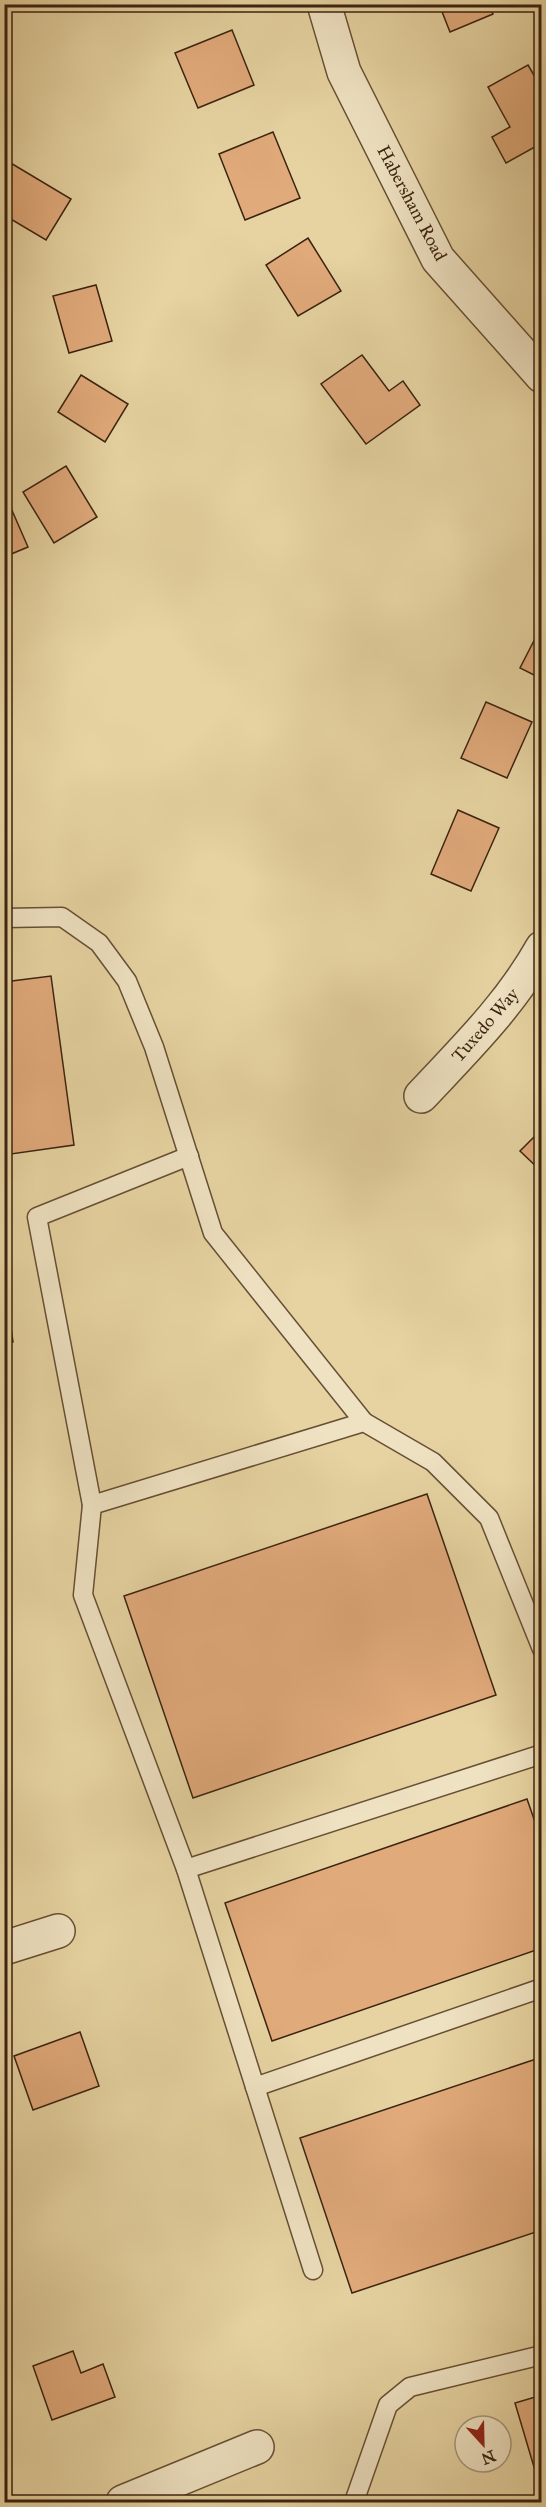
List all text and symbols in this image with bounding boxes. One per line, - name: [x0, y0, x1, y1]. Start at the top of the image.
- street label: Habersham Road: [372, 141, 452, 265]
- street label: Tuxedo Way: [447, 983, 524, 1067]
- north arrow: [453, 2414, 513, 2474]
- text: N: [478, 2446, 498, 2469]

